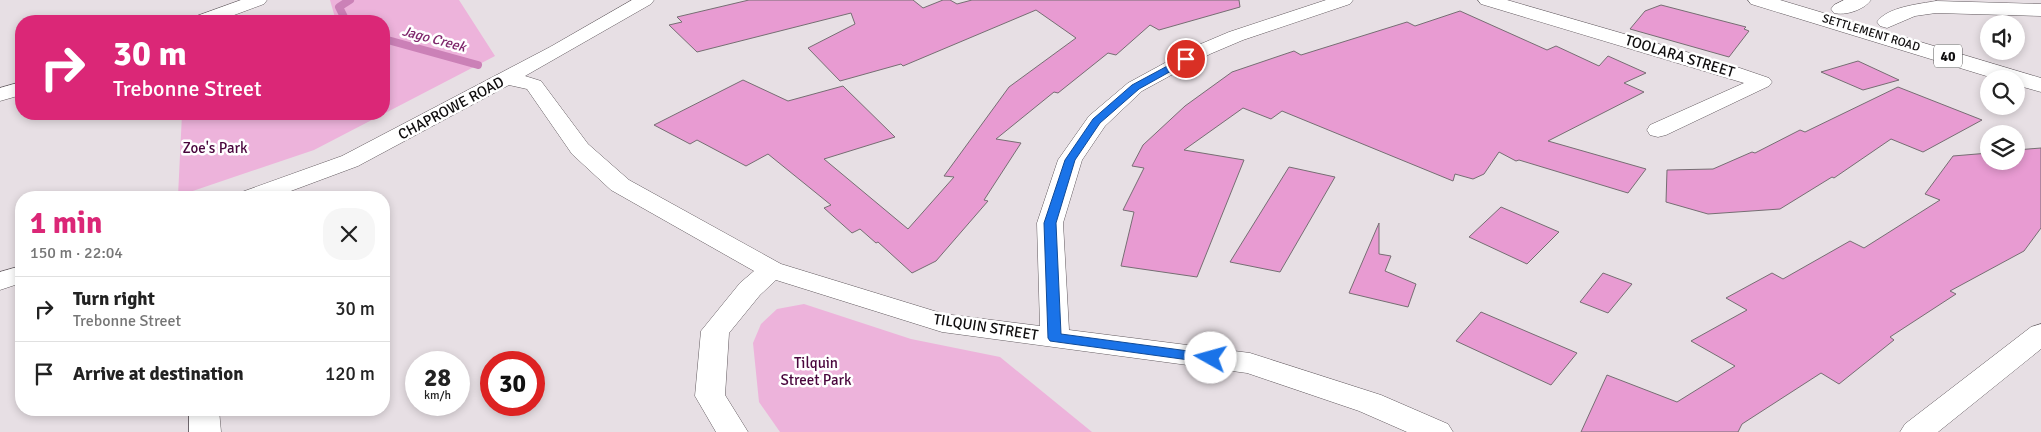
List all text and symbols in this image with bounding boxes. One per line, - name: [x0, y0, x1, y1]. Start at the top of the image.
- street label: SETTLEMENT ROAD: [1820, 11, 1922, 55]
- map controls: [1980, 15, 2025, 170]
- button: sound: [1980, 15, 2025, 60]
- water label: Jago Creek: [400, 22, 470, 56]
- street label: TOOLARA STREET: [1623, 31, 1738, 81]
- text: 30 m: [113, 32, 187, 75]
- icon: right: [30, 35, 95, 100]
- pin: [1165, 38, 1207, 80]
- road number: 40: [1934, 44, 1962, 68]
- icon: arrive: [1172, 45, 1200, 73]
- button: search: [1980, 70, 2025, 115]
- street label: CHAPROWE ROAD: [395, 73, 507, 143]
- text: Trebonne Street: [113, 75, 262, 102]
- button: layers: [1980, 125, 2025, 170]
- park label: Zoe's Park: [182, 139, 248, 157]
- text: 1 min: [30, 205, 102, 242]
- button: close: [323, 208, 375, 260]
- text: 150 m · 22:04: [30, 243, 123, 263]
- text: Turn right: [73, 287, 155, 311]
- icon: right: [30, 295, 58, 323]
- text: 30 m: [335, 297, 375, 321]
- street label: TILQUIN STREET: [932, 310, 1040, 344]
- text: Trebonne Street: [73, 311, 181, 331]
- position arrow: [1184, 331, 1236, 383]
- speed limit sign: 30: [480, 351, 545, 416]
- park label: Tilquin Street Park: [780, 354, 852, 389]
- icon: arrive: [30, 360, 58, 388]
- text: Arrive at destination: [73, 362, 244, 386]
- text: 120 m: [325, 362, 375, 386]
- text: 28: [424, 362, 451, 393]
- text: km/h: [424, 388, 451, 403]

